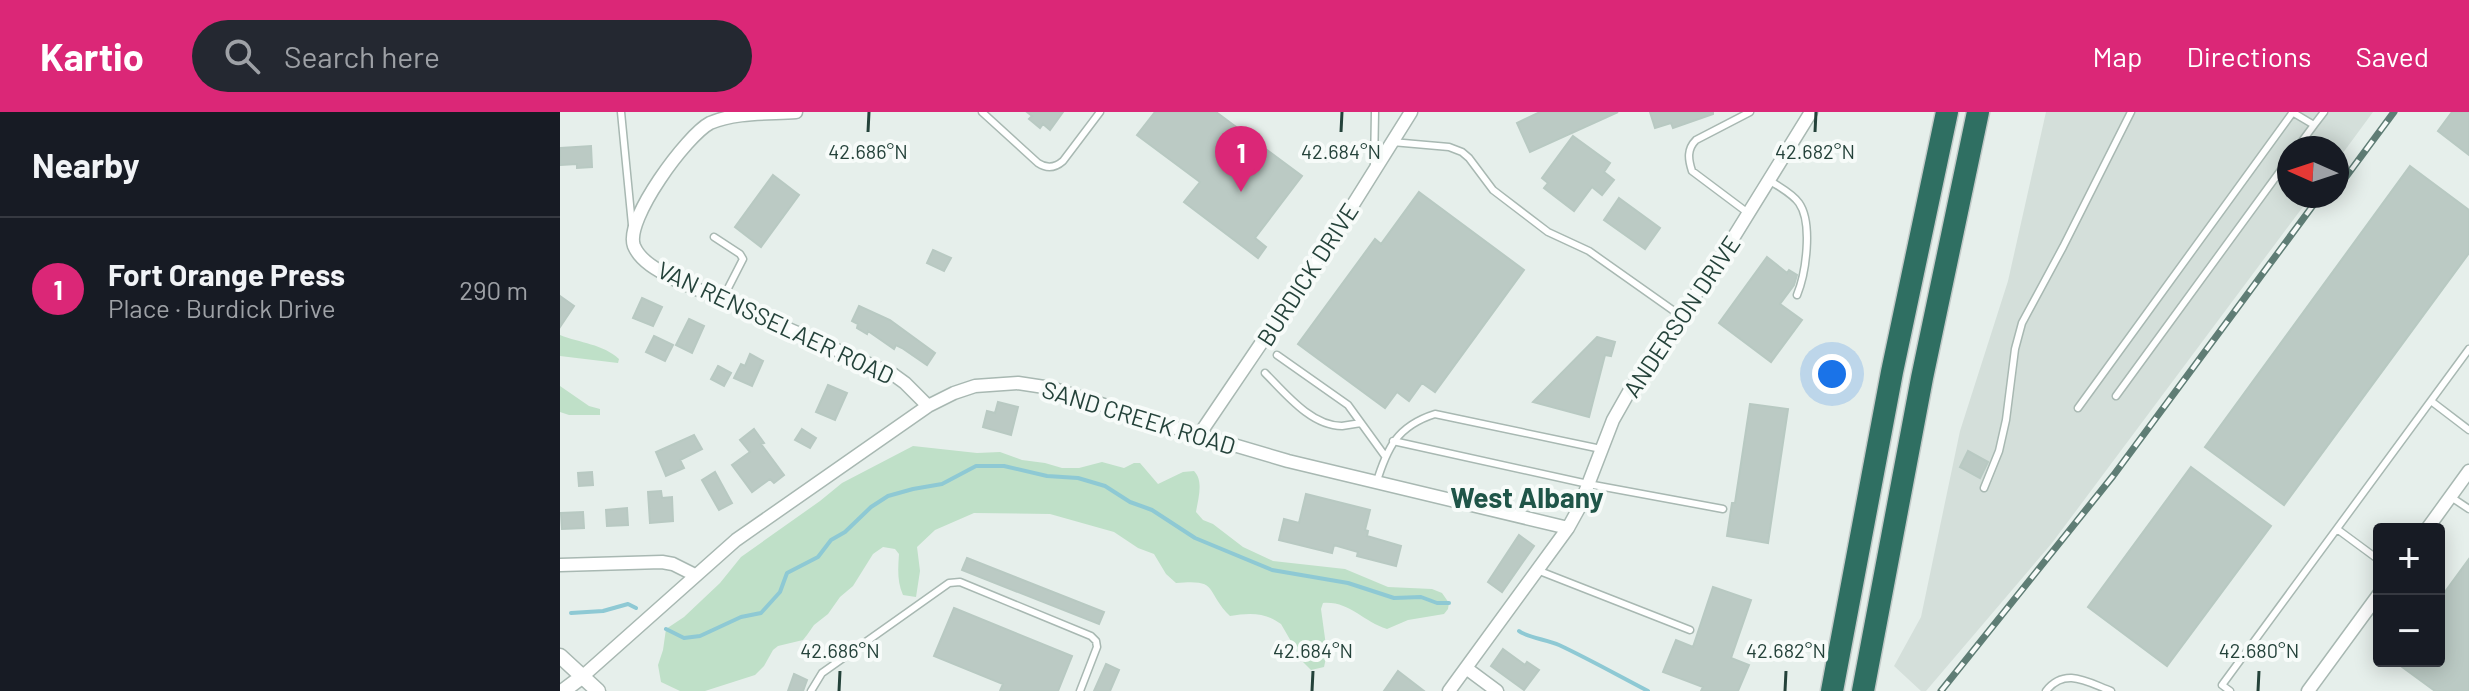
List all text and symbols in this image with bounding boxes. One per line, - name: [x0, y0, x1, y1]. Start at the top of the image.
- search box: [192, 20, 752, 92]
- text: Kartio: [40, 33, 144, 79]
- icon: search: [220, 34, 264, 78]
- text: Search here: [284, 38, 440, 74]
- text: Map: [2093, 39, 2142, 73]
- text: Directions: [2186, 39, 2312, 73]
- text: Saved: [2356, 39, 2429, 73]
- pin: 1: [1215, 126, 1267, 192]
- north arrow: [2277, 136, 2349, 208]
- text: 42.686°N: [828, 139, 908, 163]
- text: 42.684°N: [1301, 139, 1381, 163]
- text: 42.682°N: [1775, 139, 1855, 163]
- text: Nearby: [32, 144, 140, 185]
- street label: BURDICK DRIVE: [1250, 197, 1364, 351]
- street label: ANDERSON DRIVE: [1616, 230, 1746, 402]
- street label: VAN RENSSELAER ROAD: [653, 254, 899, 390]
- text: Fort Orange Press: [108, 256, 345, 292]
- text: 1: [53, 274, 63, 305]
- text: 290 m: [459, 274, 528, 305]
- text: Place · Burdick Drive: [108, 292, 336, 323]
- your location: [1812, 354, 1852, 394]
- street label: SAND CREEK ROAD: [1039, 374, 1239, 460]
- district label: West Albany: [1450, 480, 1604, 514]
- map controls: [2373, 523, 2445, 667]
- button: +: [2373, 523, 2445, 595]
- button: −: [2373, 595, 2445, 667]
- text: 42.686°N: [800, 638, 880, 662]
- text: 42.684°N: [1273, 638, 1353, 662]
- text: 42.682°N: [1746, 638, 1826, 662]
- text: 42.680°N: [2219, 638, 2299, 662]

